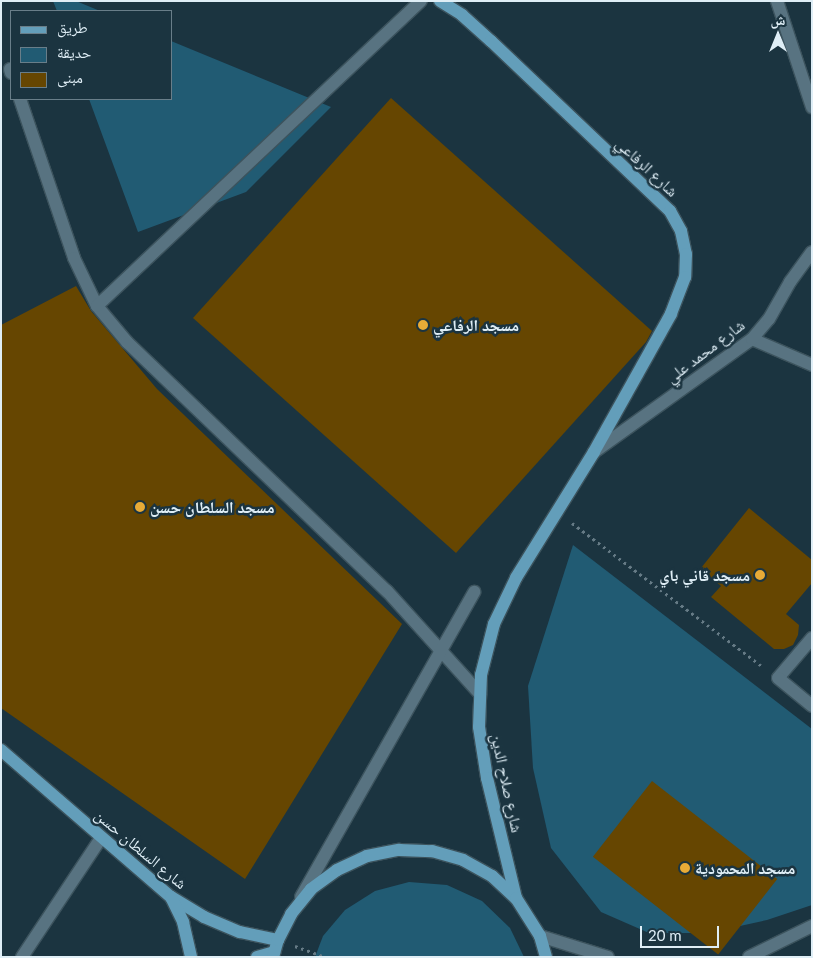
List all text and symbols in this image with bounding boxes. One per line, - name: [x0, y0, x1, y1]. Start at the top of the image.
- legend: [10, 10, 172, 100]
- north arrow: [753, 10, 803, 60]
- text: ش: [771, 11, 785, 28]
- text: طريق: [57, 18, 88, 36]
- text: حديقة: [57, 43, 91, 61]
- text: مبنى: [57, 68, 83, 86]
- street label: شارع الرفاعي: [612, 133, 682, 201]
- place label: مسجد الرفاعي: [433, 315, 519, 335]
- street label: شارع محمد علي: [662, 315, 748, 387]
- marker: مسجد الرفاعي: [417, 319, 429, 331]
- place label: مسجد السلطان حسن: [150, 497, 275, 517]
- marker: مسجد السلطان حسن: [134, 501, 146, 513]
- place label: مسجد قاني باي: [659, 565, 750, 585]
- marker: مسجد قاني باي: [754, 569, 766, 581]
- street label: شارع صلاح الدين: [487, 732, 527, 834]
- street label: شارع السلطان حسن: [91, 805, 191, 893]
- place label: مسجد المحمودية: [695, 858, 795, 878]
- marker: مسجد المحمودية: [679, 862, 691, 874]
- scale bar: [643, 916, 722, 948]
- text: 20 m: [648, 926, 682, 944]

